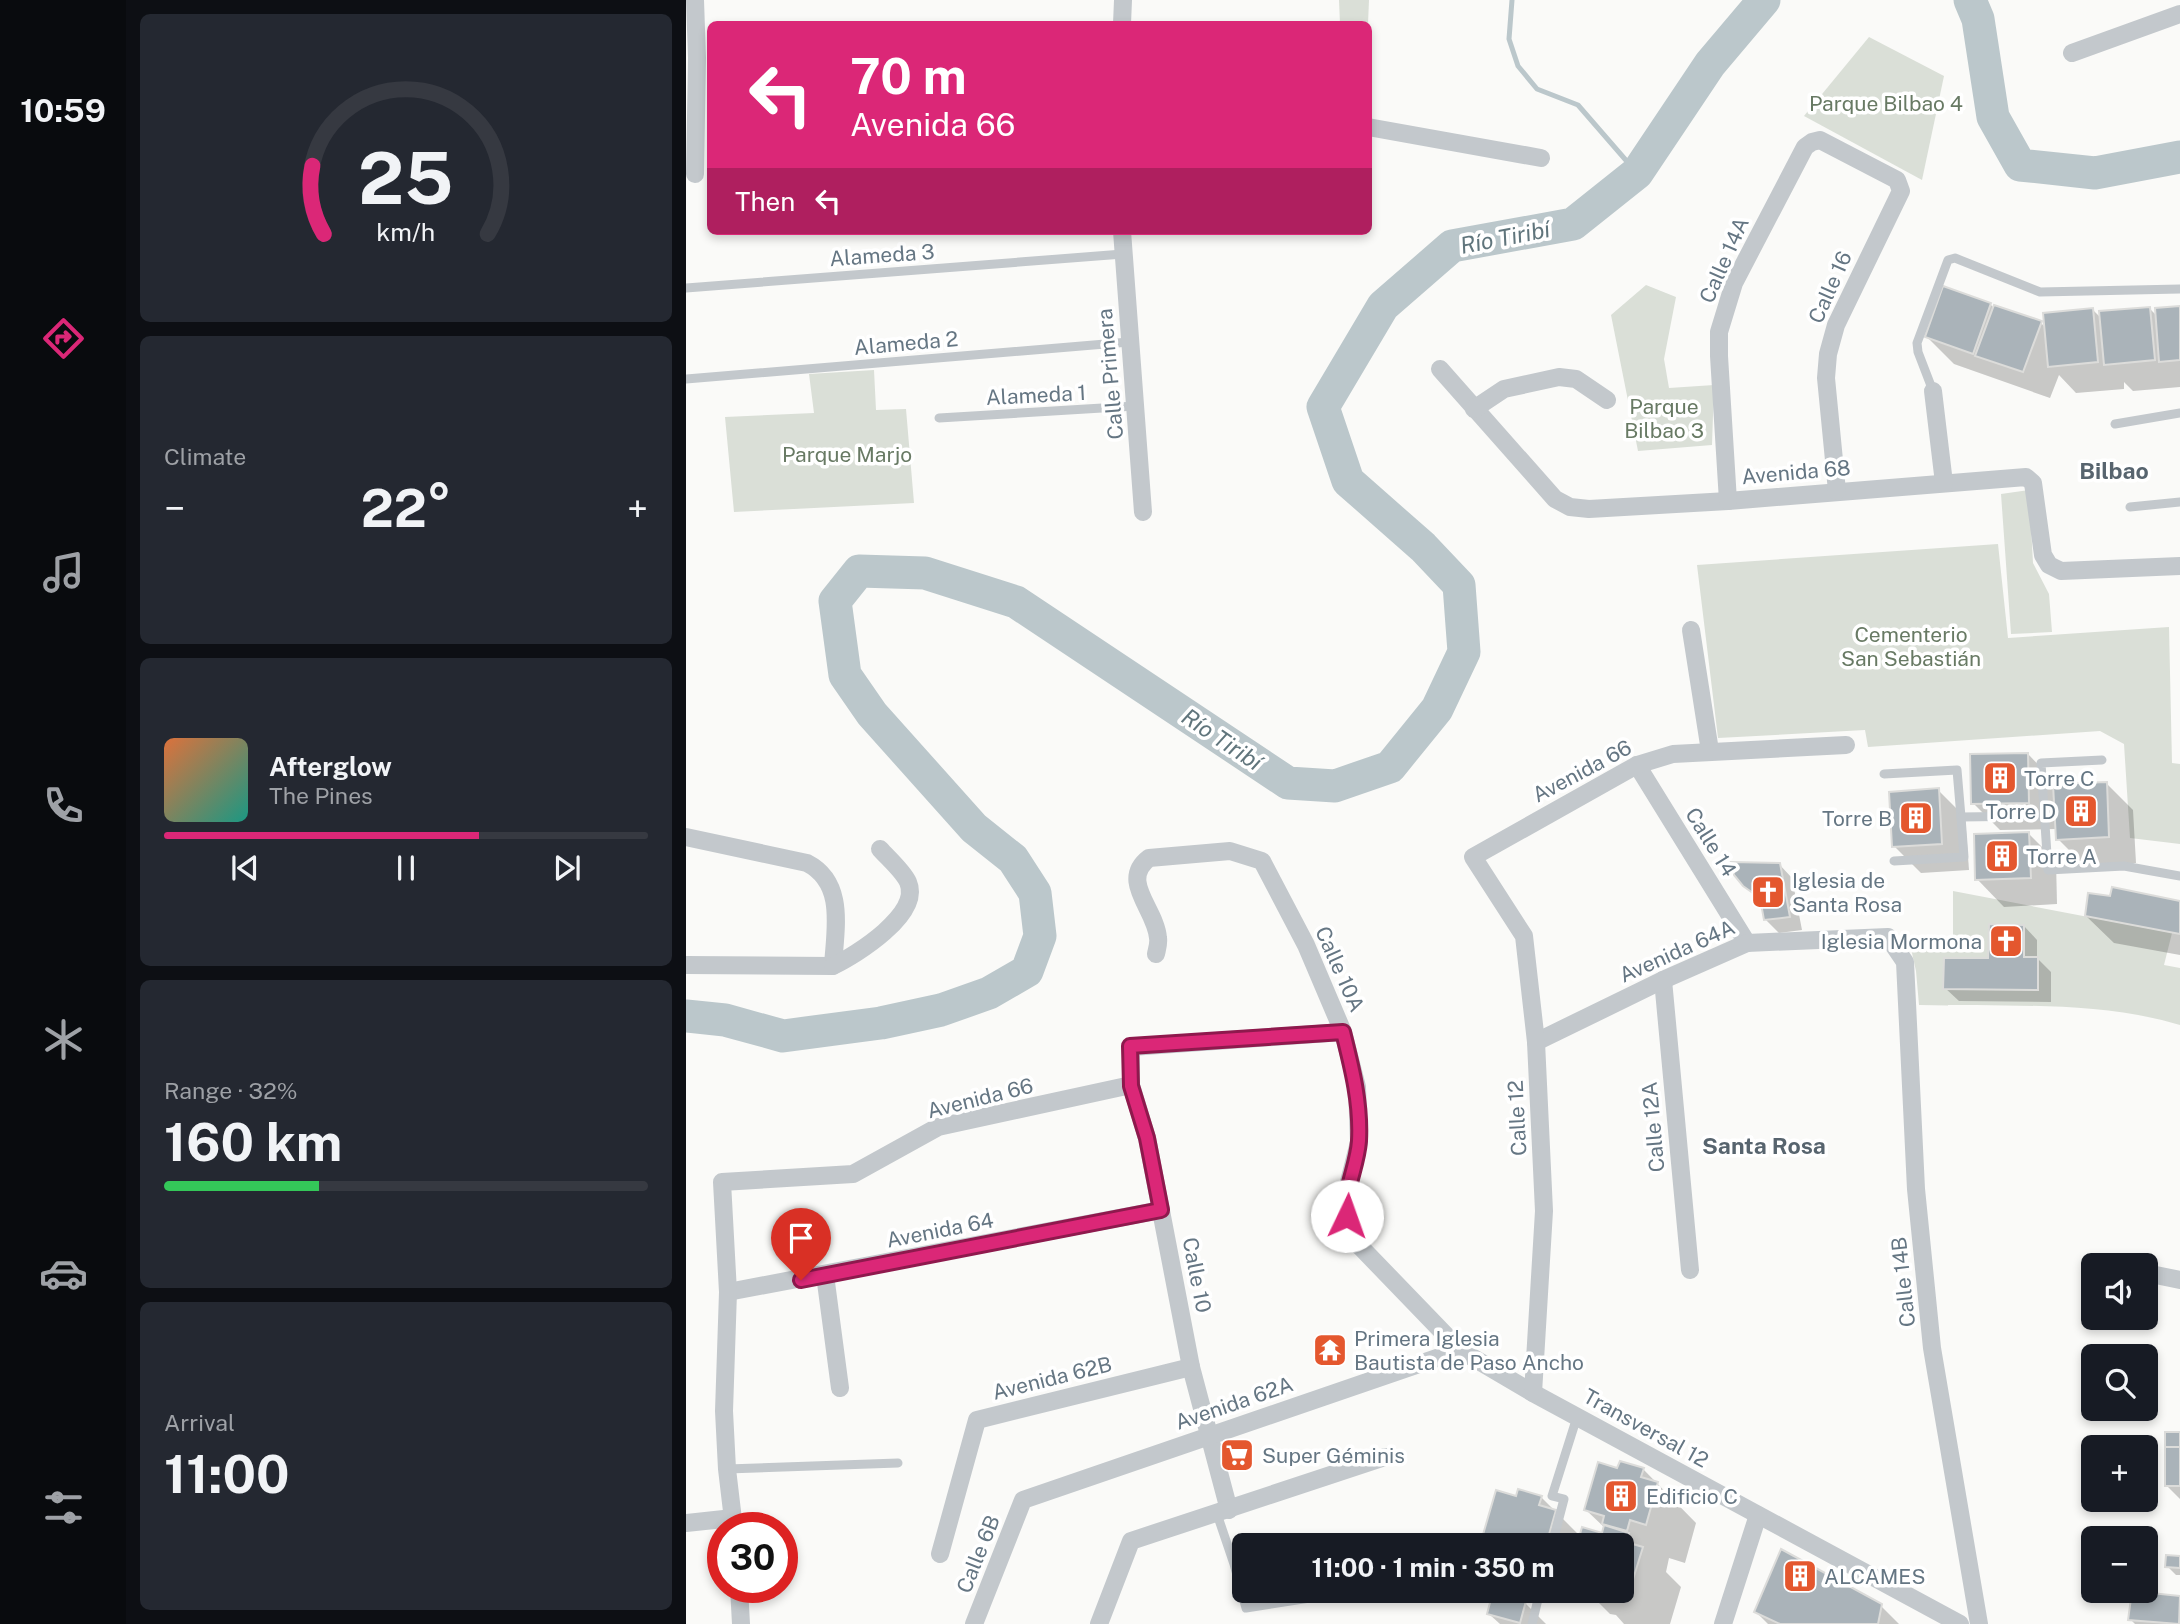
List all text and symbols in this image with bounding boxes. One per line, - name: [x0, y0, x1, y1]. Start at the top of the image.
- text: 70 m: [850, 47, 967, 105]
- icon: left: [735, 49, 826, 140]
- park label: Parque Bilbao 4: [1809, 91, 1963, 116]
- text: 10:59: [20, 92, 106, 129]
- text: Avenida 66: [850, 106, 1015, 143]
- text: 25: [358, 135, 454, 220]
- icon: left: [809, 182, 847, 220]
- text: Then: [735, 186, 795, 217]
- street label: Calle 14A: [1694, 213, 1754, 307]
- water label: Río Tiribí: [1458, 215, 1554, 259]
- text: km/h: [377, 217, 435, 247]
- street label: Alameda 3: [829, 239, 935, 271]
- street label: Calle 16: [1803, 247, 1857, 327]
- street label: Calle Primera: [1092, 308, 1128, 440]
- icon: directions: [39, 314, 88, 363]
- street label: Alameda 2: [853, 326, 959, 360]
- street label: Alameda 1: [985, 380, 1087, 410]
- park label: Parque Bilbao 3: [1624, 394, 1704, 443]
- park label: Parque Marjo: [782, 442, 912, 467]
- text: Climate: [164, 443, 246, 470]
- street label: Avenida 68: [1741, 455, 1851, 489]
- district label: Bilbao: [2079, 457, 2149, 484]
- text: 22°: [361, 478, 451, 539]
- text: −: [164, 486, 185, 531]
- text: +: [627, 486, 648, 531]
- icon: music: [39, 548, 88, 597]
- park label: Cementerio San Sebastián: [1841, 622, 1981, 671]
- water label: Río Tiribí: [1177, 702, 1269, 777]
- street label: Avenida 66: [1528, 734, 1636, 808]
- text: Afterglow: [269, 751, 392, 782]
- building icon: Torre C: [1981, 759, 2019, 797]
- place label: Torre C: [2024, 766, 2094, 791]
- icon: phone: [39, 781, 88, 830]
- text: The Pines: [269, 782, 373, 809]
- building icon: Torre D: [2062, 792, 2100, 830]
- building icon: Torre B: [1897, 799, 1935, 837]
- place label: Torre D: [1985, 799, 2056, 824]
- street label: Calle 14: [1680, 803, 1742, 881]
- place label: Torre B: [1822, 806, 1892, 831]
- building icon: Torre A: [1983, 837, 2021, 875]
- place label: Torre A: [2026, 844, 2097, 869]
- icon: previous: [226, 849, 264, 887]
- icon: pause: [387, 849, 425, 887]
- icon: next: [548, 849, 586, 887]
- place label: Iglesia de Santa Rosa: [1792, 868, 1902, 917]
- church icon: Iglesia de Santa Rosa: [1749, 873, 1787, 911]
- street label: Avenida 64A: [1615, 914, 1739, 988]
- street label: Calle 10A: [1310, 922, 1370, 1016]
- church icon: Iglesia Mormona: [1987, 922, 2025, 960]
- place label: Iglesia Mormona: [1821, 929, 1982, 954]
- icon: climate: [39, 1015, 88, 1064]
- street label: Avenida 66: [924, 1073, 1036, 1123]
- text: Range · 32%: [164, 1077, 297, 1104]
- street label: Calle 12: [1503, 1080, 1531, 1156]
- street label: Calle 12A: [1637, 1081, 1669, 1173]
- text: 160 km: [164, 1112, 342, 1173]
- district label: Santa Rosa: [1702, 1132, 1826, 1159]
- position arrow: [1310, 1179, 1384, 1253]
- street label: Avenida 64: [884, 1207, 996, 1253]
- pin: [771, 1208, 831, 1280]
- icon: arrive: [782, 1219, 820, 1257]
- street label: Calle 10: [1177, 1235, 1217, 1315]
- street label: Calle 14B: [1886, 1236, 1920, 1328]
- icon: car: [39, 1249, 88, 1298]
- map controls: [2081, 1253, 2158, 1603]
- button: sound: [2081, 1253, 2158, 1330]
- place label: Primera Iglesia Bautista de Paso Ancho: [1354, 1326, 1584, 1375]
- temple icon: Primera Iglesia Bautista de Paso Ancho: [1311, 1331, 1349, 1369]
- button: search: [2081, 1344, 2158, 1421]
- street label: Avenida 62B: [990, 1351, 1114, 1405]
- street label: Avenida 62A: [1172, 1371, 1296, 1435]
- street label: Transversal 12: [1579, 1383, 1713, 1473]
- text: Arrival: [164, 1409, 235, 1436]
- button: +: [2081, 1435, 2158, 1512]
- supermarket icon: Super Géminis: [1218, 1436, 1256, 1474]
- place label: Super Géminis: [1262, 1443, 1405, 1468]
- text: 11:00: [164, 1444, 289, 1505]
- building icon: Edificio C: [1602, 1477, 1640, 1515]
- icon: filters: [39, 1483, 88, 1532]
- place label: Edificio C: [1646, 1484, 1738, 1509]
- street label: Calle 6B: [951, 1511, 1005, 1597]
- speed limit sign: 30: [707, 1512, 798, 1603]
- button: −: [2081, 1526, 2158, 1603]
- text: 11:00 · 1 min · 350 m: [1312, 1552, 1554, 1583]
- building icon: ALCAMES: [1781, 1557, 1819, 1595]
- place label: ALCAMES: [1824, 1564, 1925, 1589]

